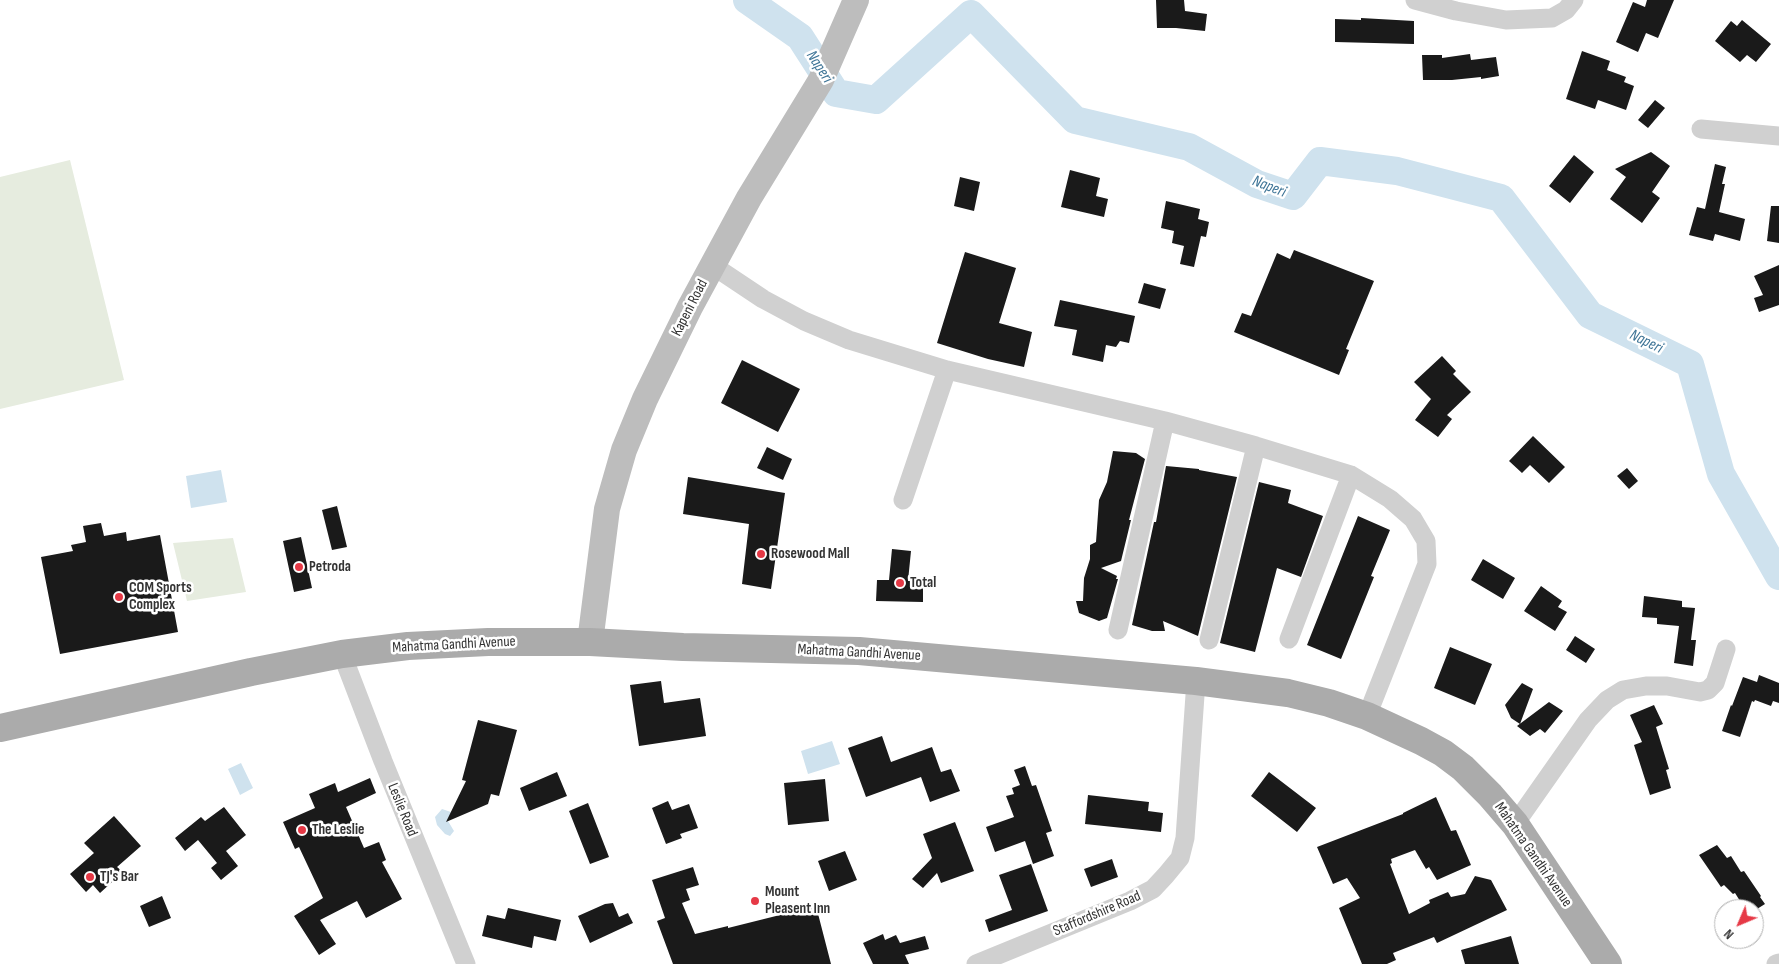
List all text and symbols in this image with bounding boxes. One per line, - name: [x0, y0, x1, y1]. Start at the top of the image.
- water label: Naperi: [802, 47, 836, 87]
- water label: Naperi: [1249, 172, 1289, 202]
- street label: Kapeni Road: [668, 277, 712, 339]
- water label: Naperi: [1626, 326, 1666, 358]
- place label: Rosewood Mall: [771, 545, 849, 563]
- marker: Rosewood Mall: [755, 548, 767, 560]
- place label: Petroda: [309, 558, 351, 576]
- marker: Petroda: [293, 561, 305, 573]
- place label: Total: [910, 574, 936, 592]
- marker: Total: [894, 577, 906, 589]
- place label: COM Sports Complex: [129, 579, 192, 614]
- marker: COM Sports Complex: [113, 591, 125, 603]
- street label: Mahatma Gandhi Avenue: [392, 633, 516, 657]
- street label: Mahatma Gandhi Avenue: [797, 641, 921, 665]
- street label: Leslie Road: [383, 781, 421, 839]
- street label: Mahatma Gandhi Avenue: [1490, 799, 1576, 911]
- place label: The Leslie: [312, 821, 365, 839]
- marker: The Leslie: [296, 824, 308, 836]
- place label: TJ's Bar: [100, 868, 139, 886]
- marker: TJ's Bar: [84, 871, 96, 883]
- place label: Mount Pleasent Inn: [765, 883, 830, 918]
- street label: Staffordshire Road: [1050, 887, 1144, 941]
- marker: Mount Pleasent Inn: [749, 895, 761, 907]
- north arrow: [1714, 899, 1764, 949]
- text: N: [1720, 926, 1737, 943]

